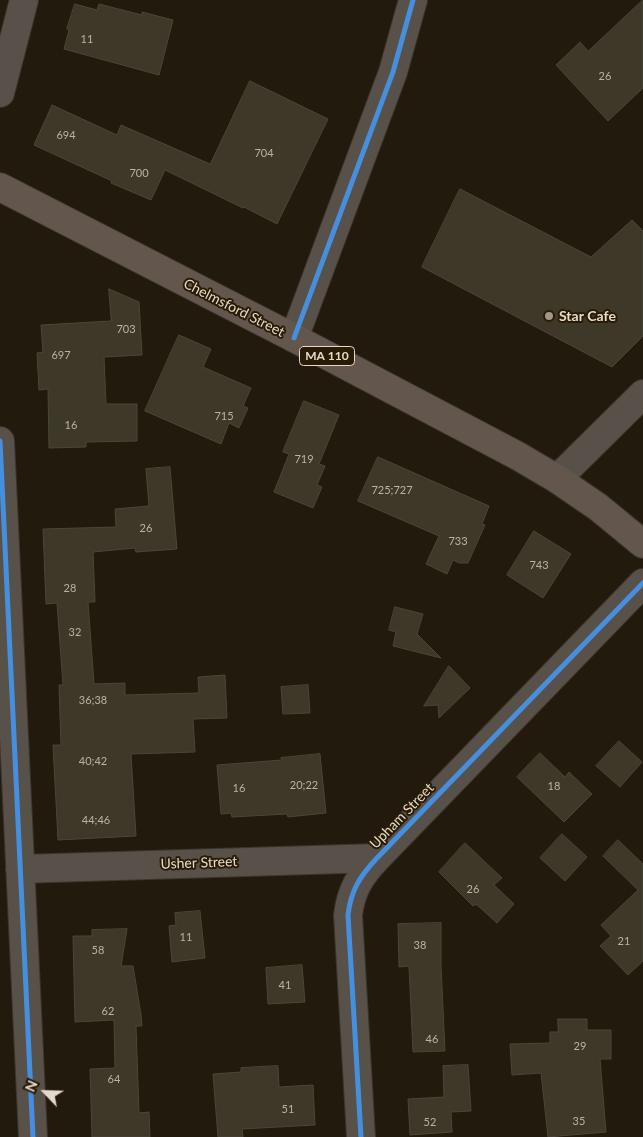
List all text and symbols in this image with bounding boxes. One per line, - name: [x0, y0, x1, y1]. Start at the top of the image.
- house number: 11: [81, 32, 93, 46]
- house number: 26: [599, 69, 611, 83]
- house number: 694: [56, 128, 76, 142]
- house number: 704: [254, 146, 274, 160]
- house number: 700: [129, 166, 149, 180]
- street label: Chelmsford Street: [181, 275, 287, 341]
- place label: Star Cafe: [559, 308, 616, 324]
- marker: Star Cafe: [543, 310, 555, 322]
- house number: 703: [116, 322, 136, 336]
- road number: MA 110: [300, 346, 354, 366]
- house number: 697: [51, 348, 71, 362]
- house number: 715: [214, 409, 234, 423]
- house number: 16: [65, 418, 77, 432]
- house number: 719: [294, 452, 314, 466]
- house number: 725;727: [371, 483, 413, 497]
- house number: 26: [140, 521, 152, 535]
- house number: 733: [448, 534, 468, 548]
- house number: 743: [529, 558, 549, 572]
- house number: 28: [64, 581, 76, 595]
- house number: 32: [69, 625, 81, 639]
- house number: 36;38: [79, 693, 107, 707]
- house number: 40;42: [79, 754, 107, 768]
- house number: 20;22: [290, 778, 318, 792]
- house number: 18: [548, 779, 560, 793]
- street label: Upham Street: [367, 780, 437, 852]
- house number: 16: [233, 781, 245, 795]
- house number: 44;46: [82, 813, 110, 827]
- street label: Usher Street: [160, 853, 238, 873]
- house number: 26: [467, 882, 479, 896]
- house number: 11: [180, 930, 192, 944]
- house number: 21: [618, 934, 630, 948]
- house number: 38: [414, 938, 426, 952]
- house number: 58: [92, 943, 104, 957]
- house number: 41: [279, 978, 291, 992]
- house number: 62: [102, 1004, 114, 1018]
- house number: 46: [426, 1032, 438, 1046]
- house number: 29: [574, 1039, 586, 1053]
- north arrow: [20, 1067, 70, 1117]
- house number: 64: [108, 1072, 120, 1086]
- text: N: [21, 1077, 41, 1094]
- house number: 51: [282, 1102, 294, 1116]
- house number: 35: [573, 1114, 585, 1128]
- house number: 52: [424, 1115, 436, 1129]

